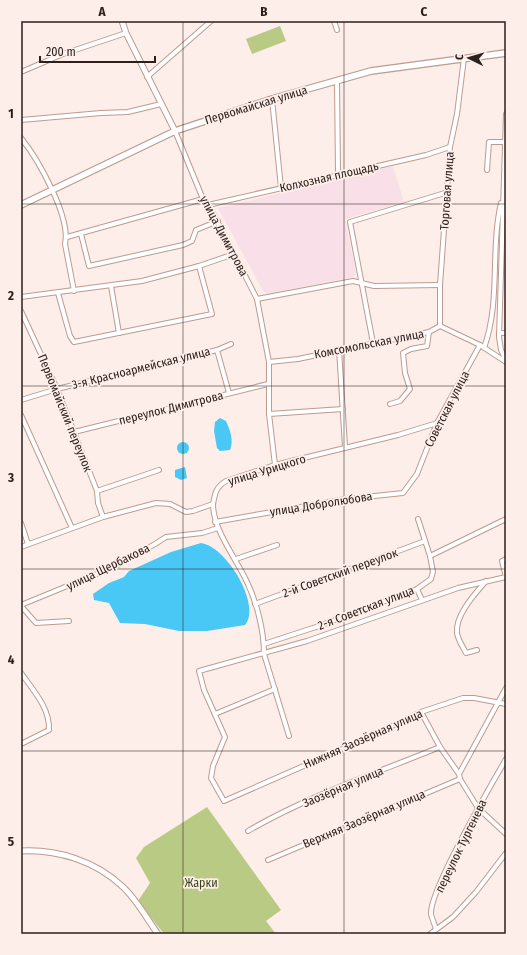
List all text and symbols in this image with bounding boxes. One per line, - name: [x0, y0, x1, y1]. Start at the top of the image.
- text: A: [97, 4, 106, 19]
- text: B: [260, 4, 268, 19]
- text: C: [421, 4, 428, 19]
- scale bar: [40, 38, 155, 64]
- north arrow: [449, 38, 489, 78]
- text: 200 m: [46, 45, 76, 59]
- text: С: [453, 54, 466, 61]
- street label: Первомайская улица: [203, 83, 309, 127]
- text: 1: [8, 106, 14, 121]
- street label: Торговая улица: [437, 151, 457, 231]
- street label: Колхозная площадь: [278, 159, 380, 195]
- street label: улица Димитрова: [197, 193, 251, 279]
- text: 2: [7, 288, 14, 303]
- street label: Комсомольская улица: [313, 326, 425, 362]
- street label: 3-я Красноармейская улица: [70, 344, 212, 392]
- street label: Первомайский переулок: [35, 352, 95, 474]
- street label: Советская улица: [422, 368, 472, 449]
- street label: переулок Димитрова: [117, 388, 225, 428]
- street label: улица Урицкого: [227, 452, 307, 488]
- text: 3: [7, 470, 14, 485]
- street label: улица Добролюбова: [269, 489, 373, 519]
- street label: улица Щербакова: [64, 541, 152, 593]
- street label: 2-й Советский переулок: [280, 545, 400, 600]
- street label: 2-я Советская улица: [316, 583, 416, 633]
- text: 4: [8, 652, 15, 667]
- street label: Нижняя Заозёрная улица: [301, 706, 425, 772]
- street label: Заозёрная улица: [301, 764, 386, 810]
- street label: Верхняя Заозёрная улица: [301, 787, 427, 851]
- street label: переулок Тургенева: [432, 797, 490, 895]
- text: 5: [8, 834, 14, 849]
- park label: Жарки: [184, 876, 218, 890]

